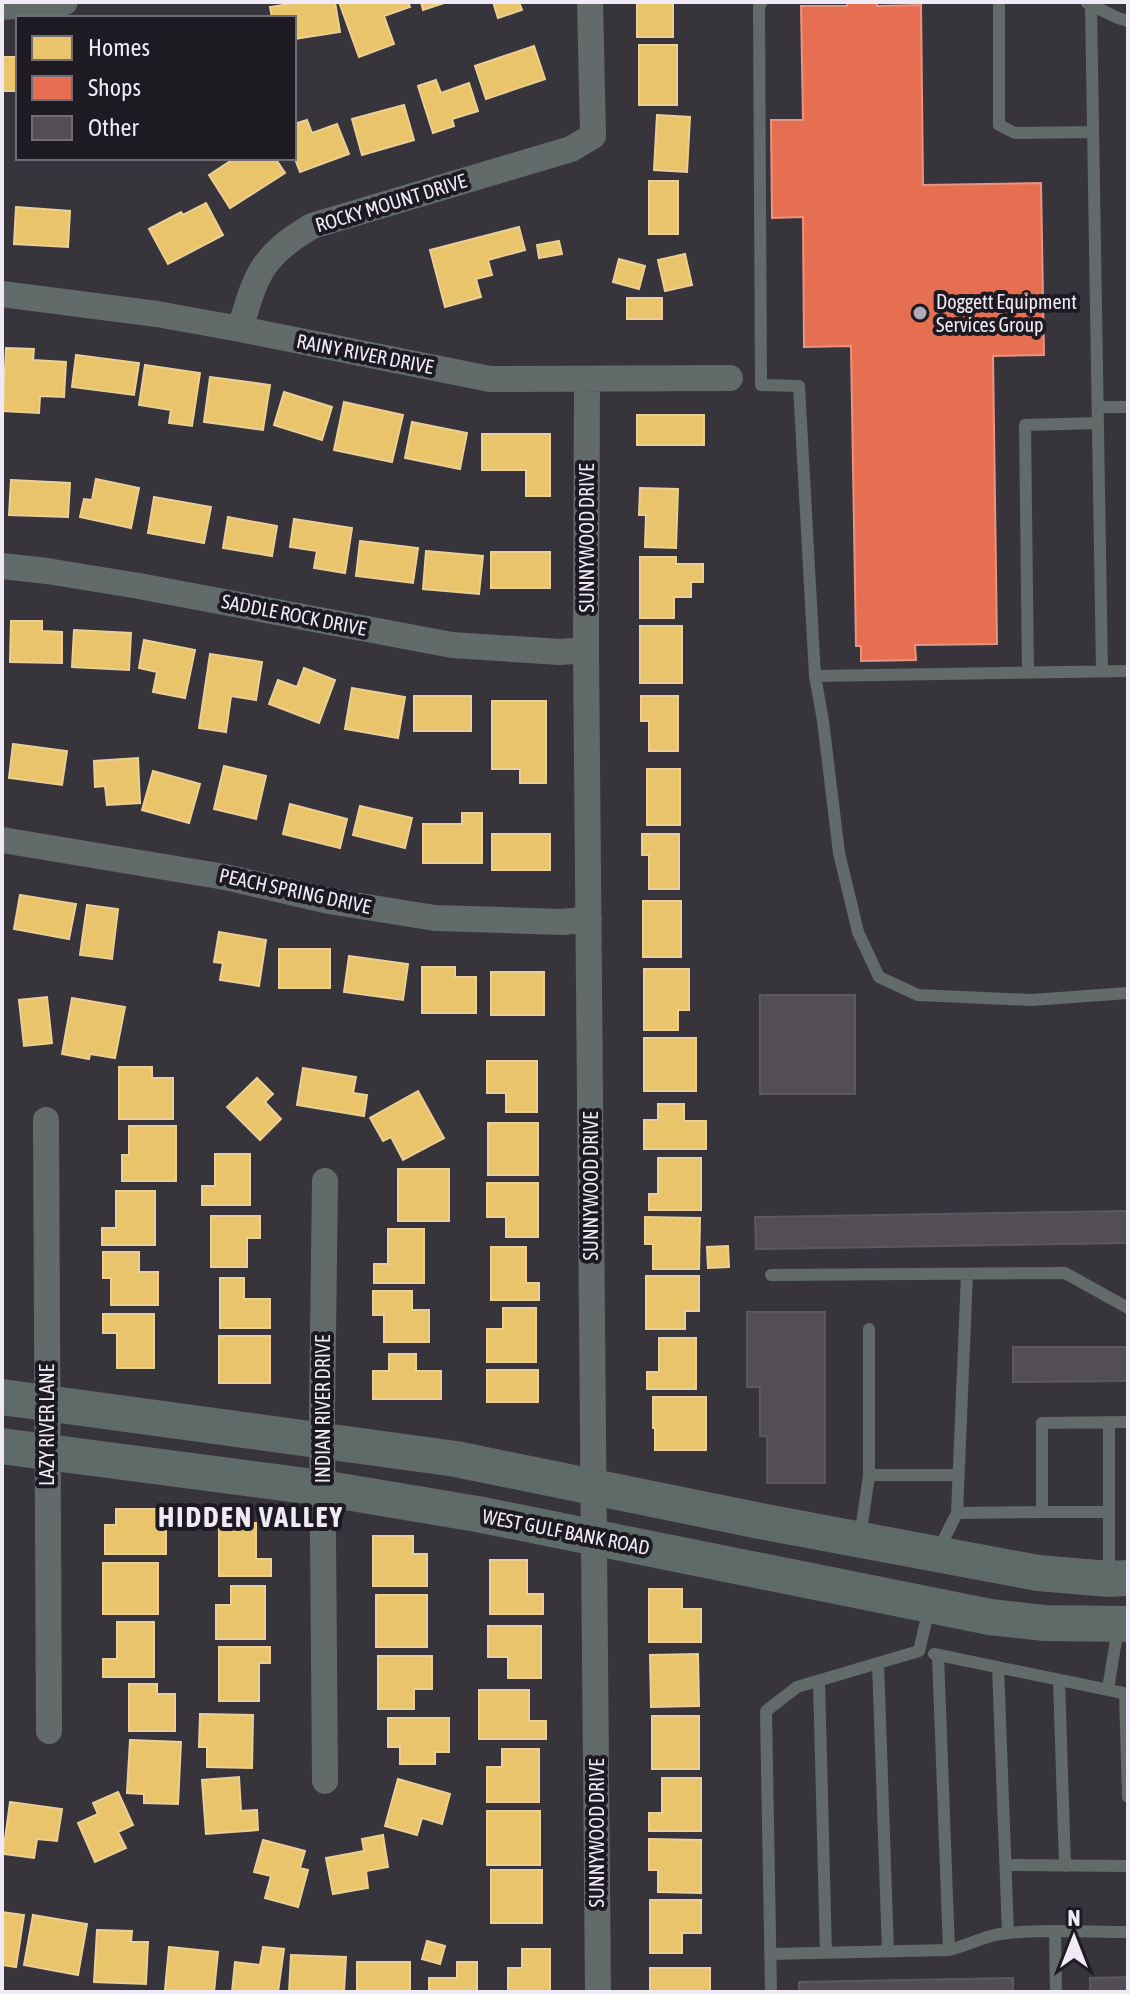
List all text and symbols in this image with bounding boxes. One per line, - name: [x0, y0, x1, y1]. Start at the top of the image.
- legend: [16, 16, 296, 160]
- text: Homes: [88, 34, 150, 61]
- text: Shops: [88, 74, 141, 101]
- text: Other: [88, 114, 139, 141]
- street label: ROCKY MOUNT DRIVE: [313, 168, 470, 236]
- place label: Doggett Equipment Services Group: [936, 290, 1077, 336]
- marker: Doggett Equipment Services Group: [911, 304, 929, 322]
- street label: RAINY RIVER DRIVE: [295, 329, 436, 378]
- street label: SUNNYWOOD DRIVE: [575, 463, 598, 612]
- street label: SADDLE ROCK DRIVE: [220, 589, 369, 640]
- street label: PEACH SPRING DRIVE: [217, 863, 374, 918]
- street label: SUNNYWOOD DRIVE: [579, 1111, 602, 1260]
- street label: INDIAN RIVER DRIVE: [311, 1334, 334, 1483]
- street label: LAZY RIVER LANE: [35, 1363, 58, 1486]
- district label: HIDDEN VALLEY: [158, 1501, 344, 1533]
- street label: WEST GULF BANK ROAD: [480, 1504, 652, 1559]
- street label: SUNNYWOOD DRIVE: [585, 1758, 608, 1907]
- north arrow: [1034, 1898, 1114, 1978]
- text: N: [1068, 1905, 1080, 1931]

